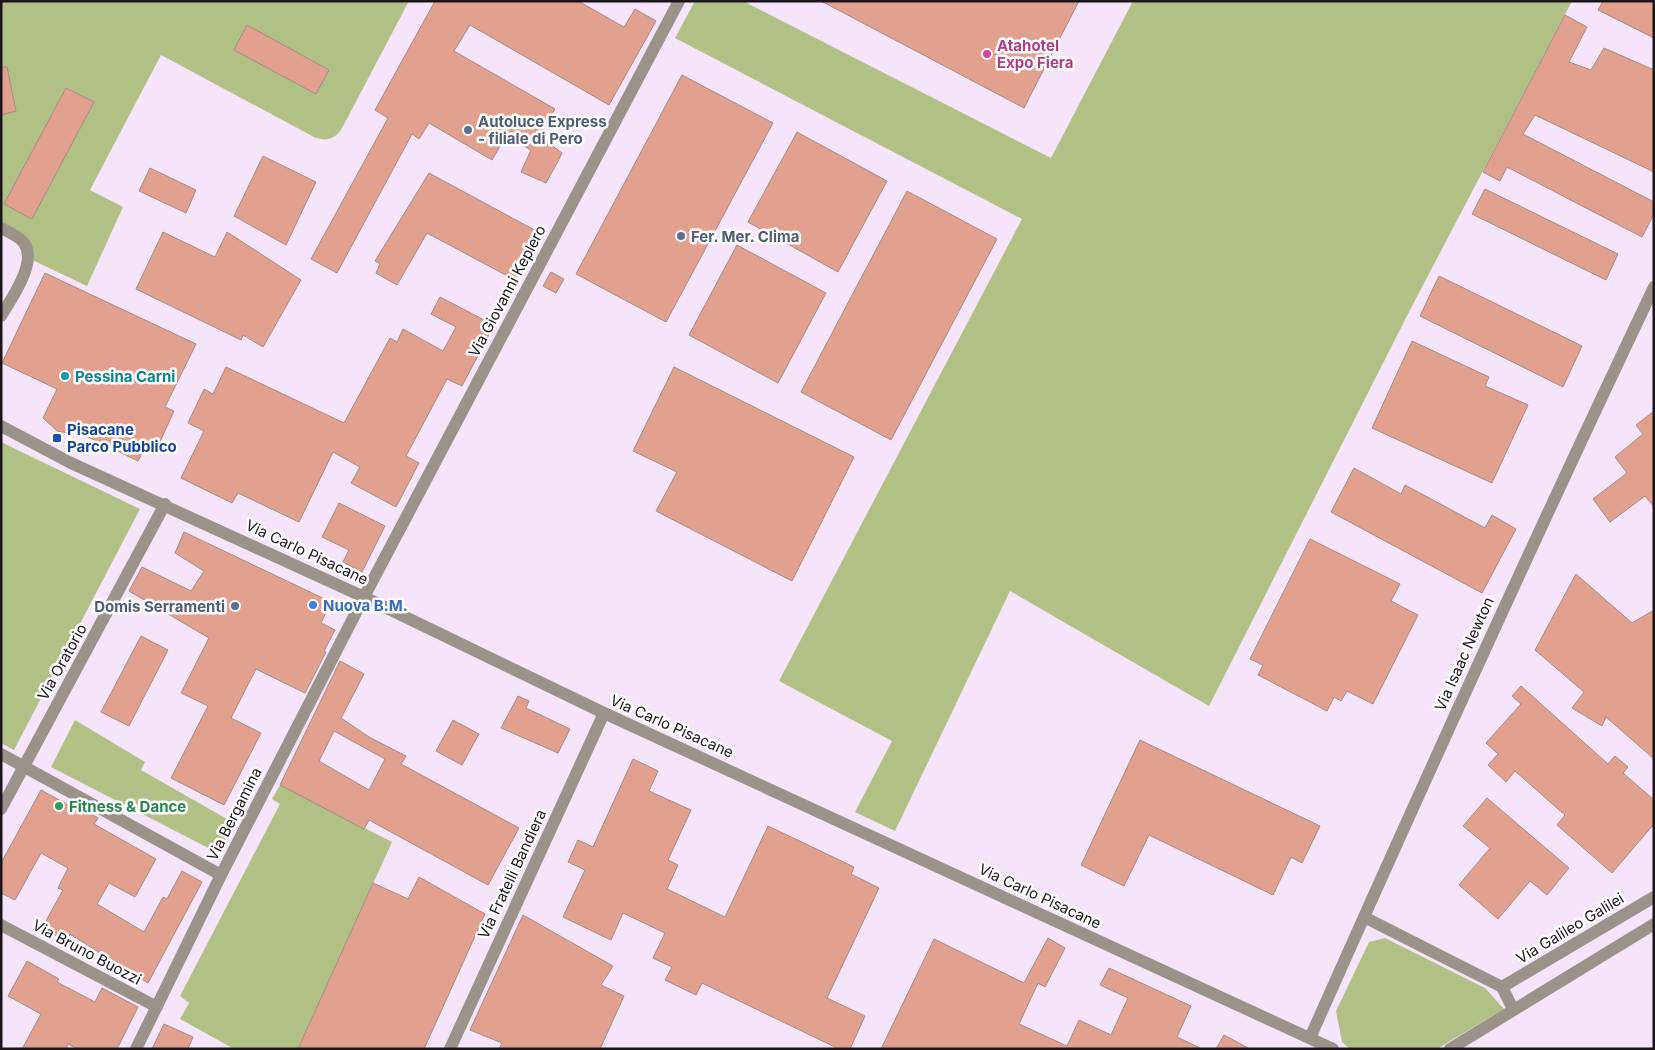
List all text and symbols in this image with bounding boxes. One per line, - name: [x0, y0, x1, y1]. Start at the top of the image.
- place label: Atahotel Expo Fiera: [997, 36, 1073, 72]
- marker: Atahotel Expo Fiera: [981, 48, 993, 60]
- place label: Autoluce Express - filiale di Pero: [478, 112, 607, 148]
- marker: Autoluce Express - filiale di Pero: [462, 124, 474, 136]
- street label: Via Giovanni Keplero: [464, 222, 550, 360]
- place label: Fer. Mer. Clima: [691, 227, 799, 246]
- marker: Fer. Mer. Clima: [675, 230, 687, 242]
- place label: Pessina Carni: [75, 367, 175, 386]
- marker: Pessina Carni: [59, 370, 71, 382]
- place label: Pisacane Parco Pubblico: [67, 420, 177, 456]
- marker: Pisacane Parco Pubblico: [51, 432, 63, 444]
- street label: Via Carlo Pisacane: [243, 515, 371, 589]
- street label: Via Isaac Newton: [1430, 594, 1498, 714]
- place label: Nuova B.M.: [323, 596, 408, 615]
- place label: Domis Serramenti: [94, 597, 225, 616]
- marker: Nuova B.M.: [307, 599, 319, 611]
- marker: Domis Serramenti: [229, 600, 241, 612]
- street label: Via Oratorio: [33, 620, 91, 704]
- street label: Via Carlo Pisacane: [607, 690, 737, 762]
- street label: Via Bergamina: [202, 764, 266, 864]
- place label: Fitness & Dance: [69, 797, 186, 816]
- marker: Fitness & Dance: [53, 800, 65, 812]
- street label: Via Fratelli Bandiera: [474, 806, 550, 942]
- street label: Via Carlo Pisacane: [976, 859, 1104, 933]
- street label: Via Galileo Galilei: [1513, 888, 1627, 968]
- street label: Via Bruno Buozzi: [29, 915, 145, 989]

